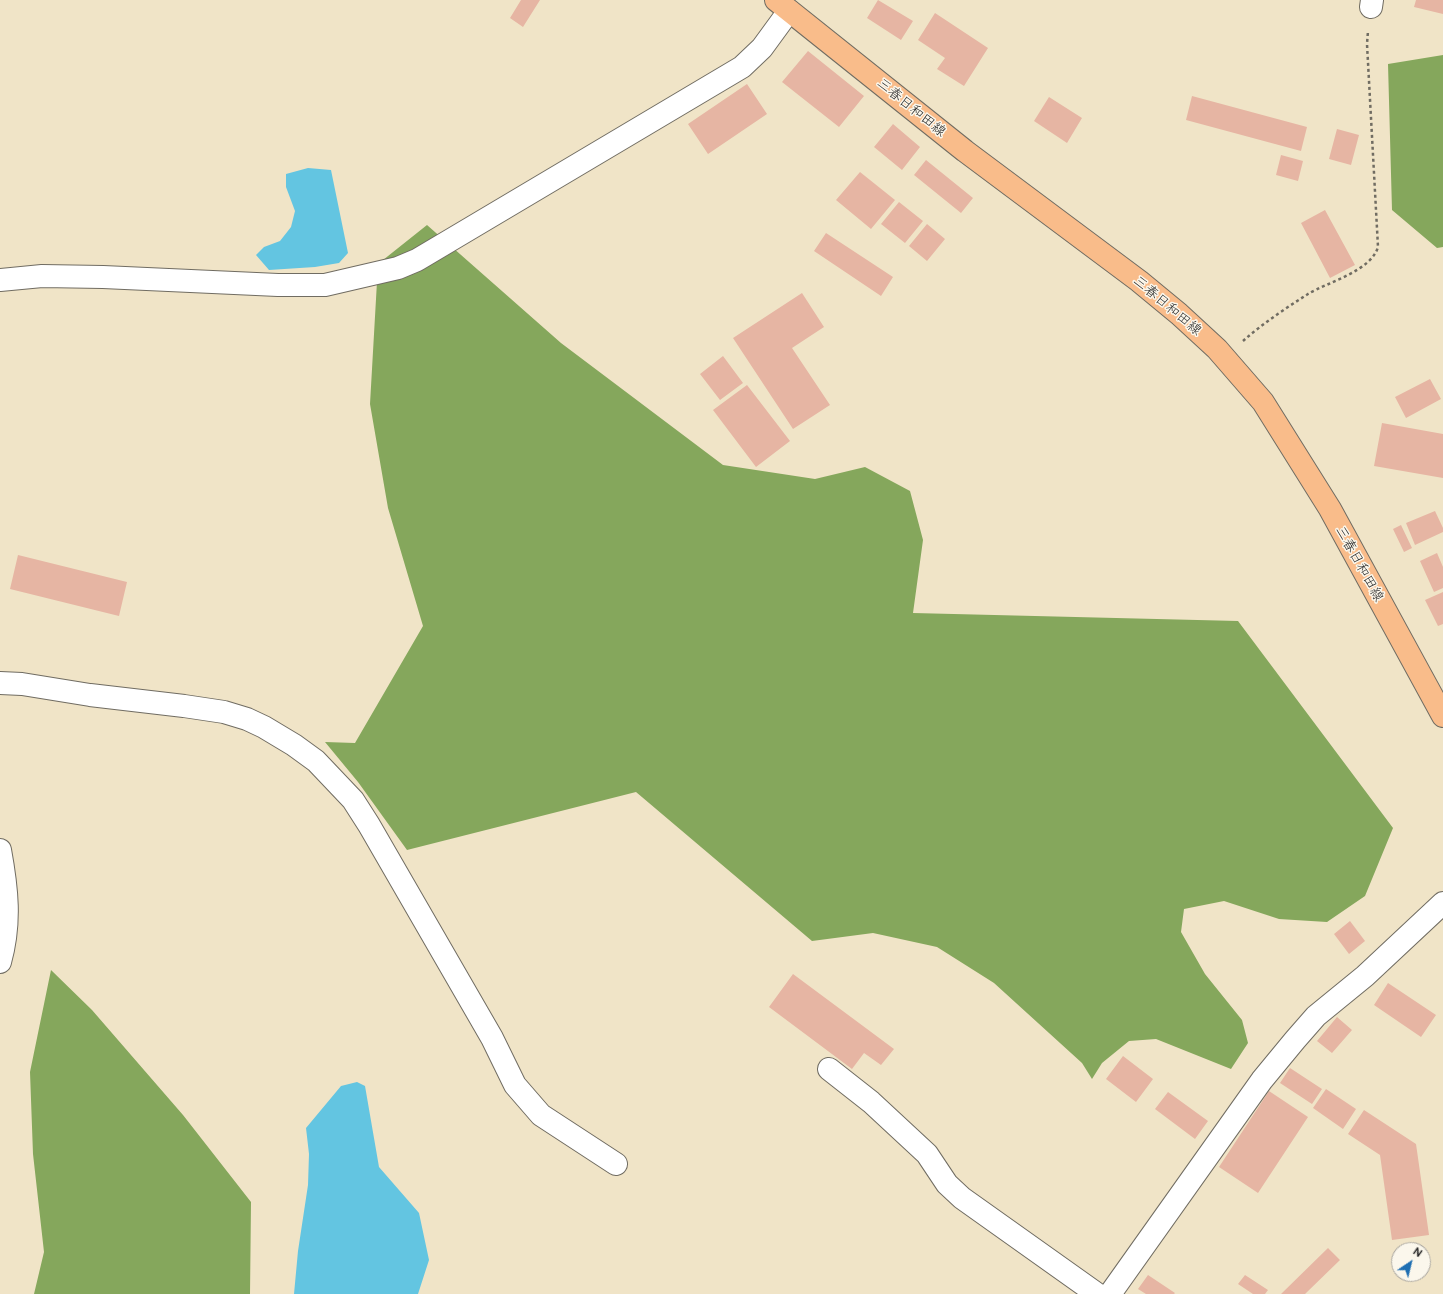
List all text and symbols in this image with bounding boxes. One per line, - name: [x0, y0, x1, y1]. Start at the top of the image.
- street label: 三春日和田線: [873, 75, 949, 141]
- street label: 三春日和田線: [1129, 273, 1205, 339]
- street label: 三春日和田線: [1331, 523, 1387, 605]
- north arrow: [1391, 1242, 1431, 1282]
- text: N: [1410, 1245, 1425, 1260]

